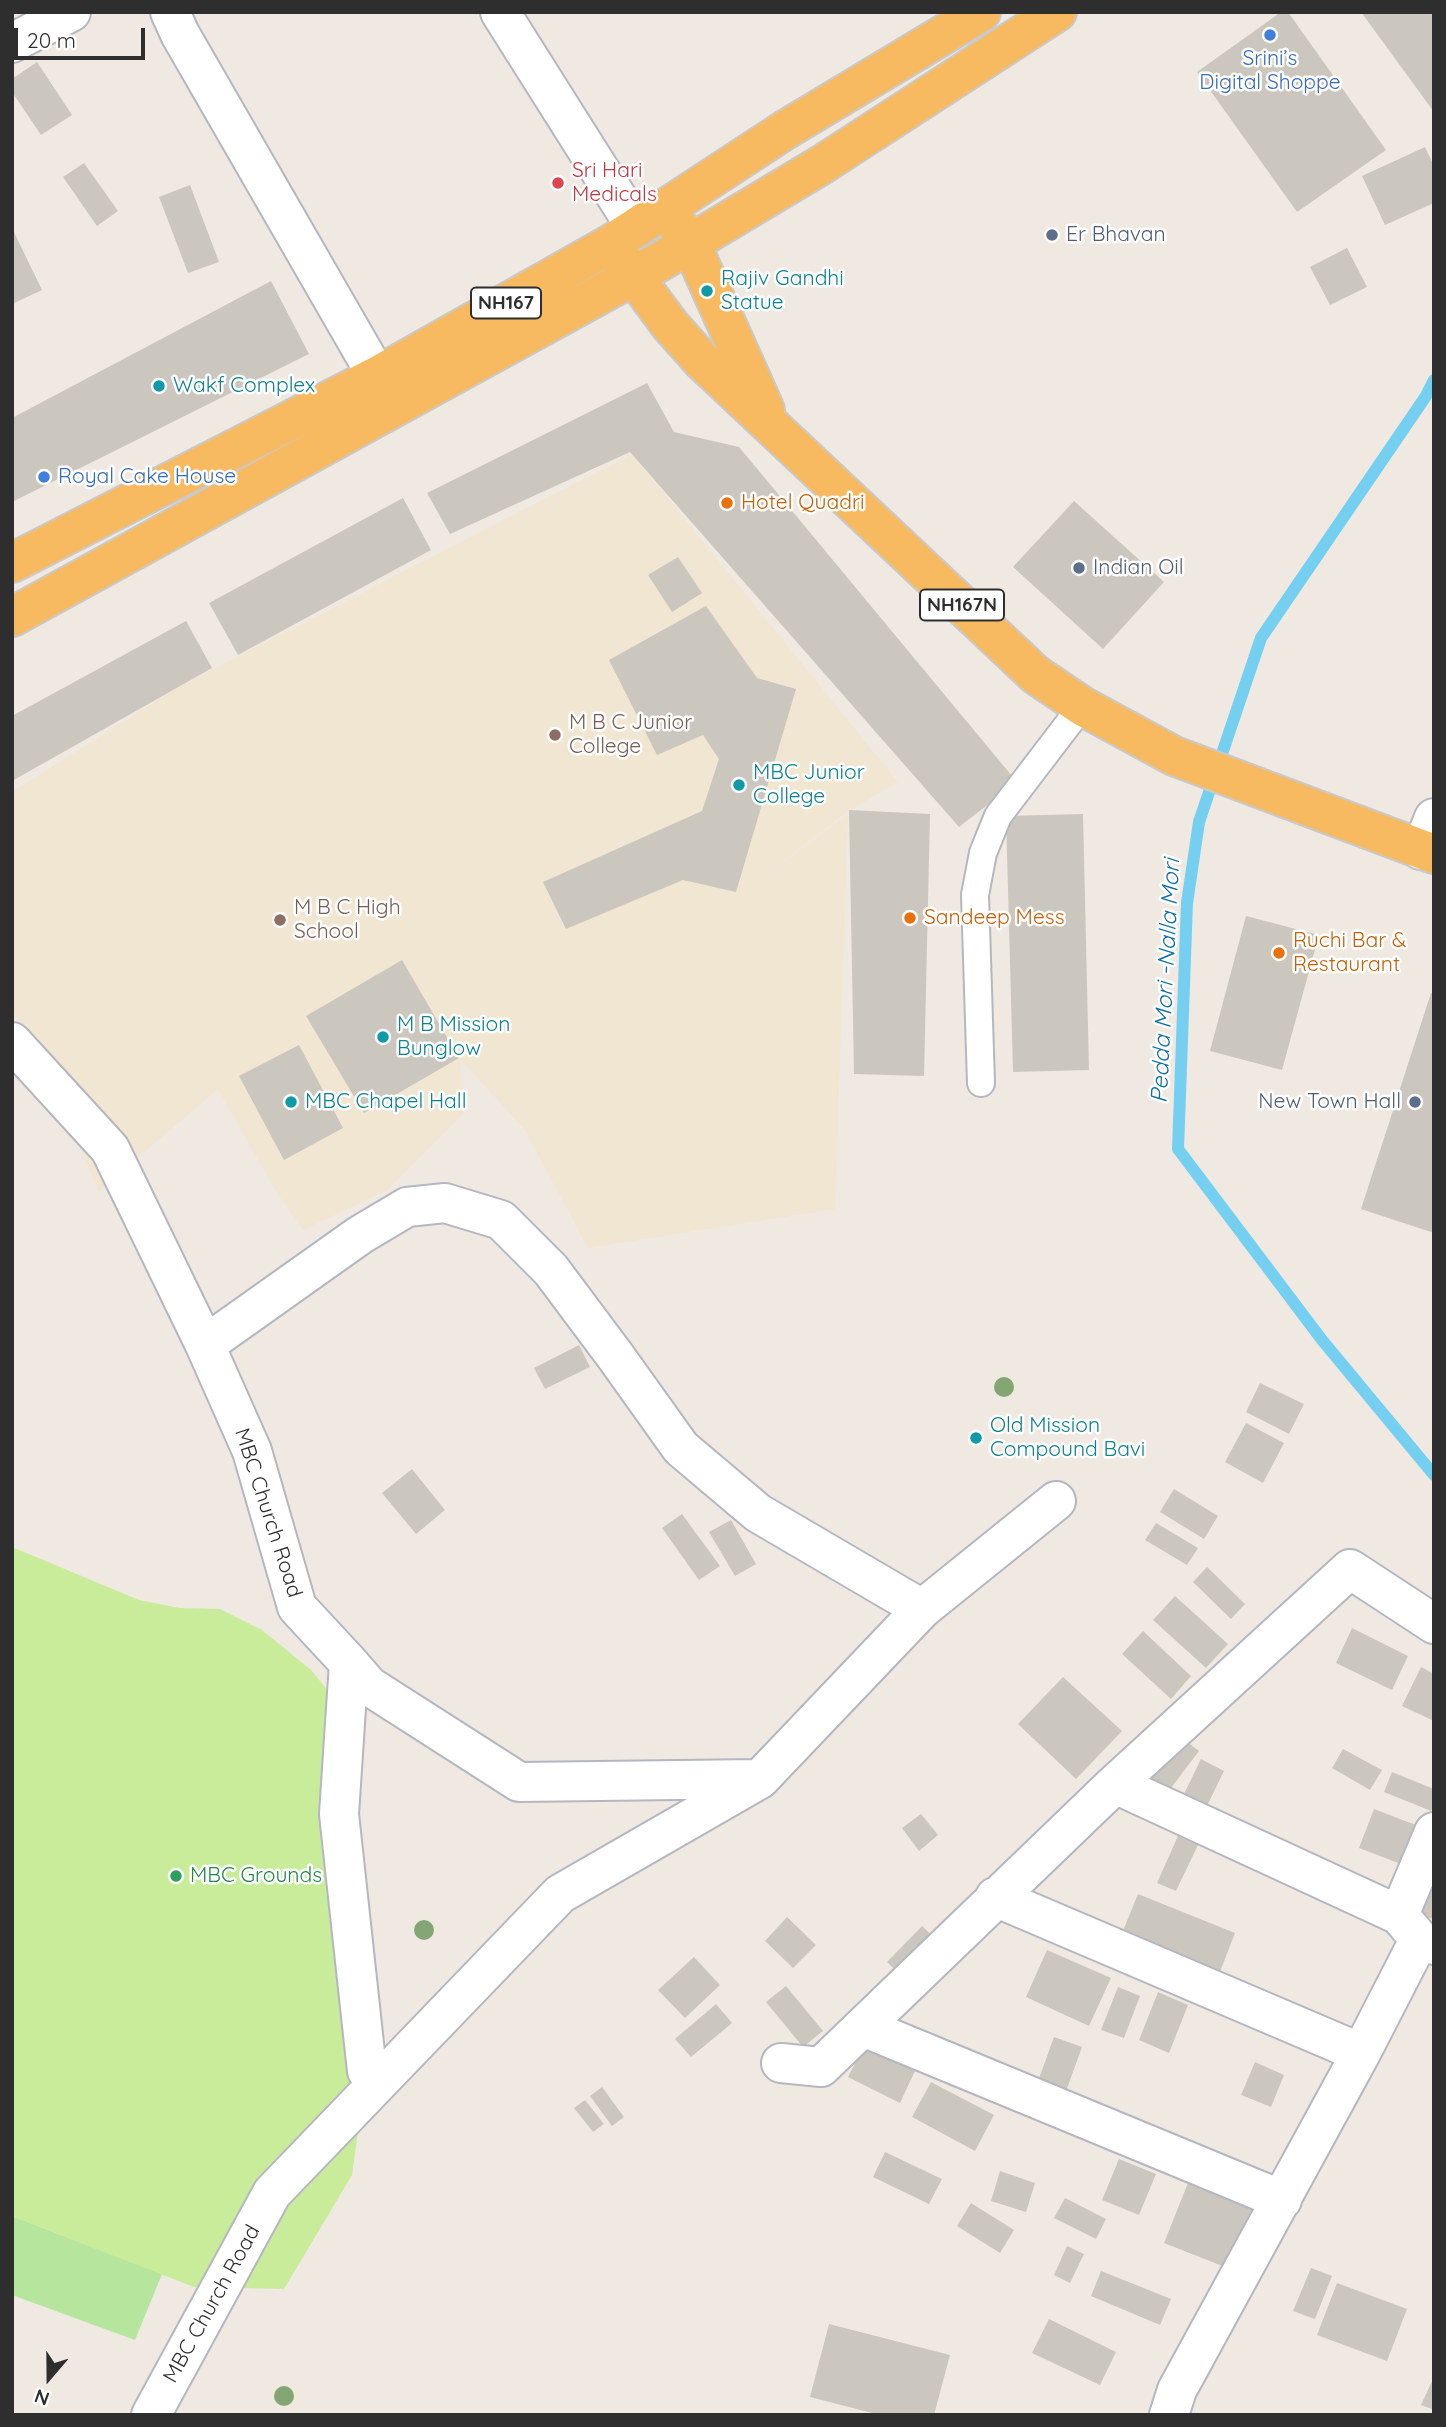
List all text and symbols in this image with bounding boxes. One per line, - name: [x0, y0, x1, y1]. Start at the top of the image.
- scale bar: [18, 14, 149, 58]
- text: 20 m: [27, 27, 76, 53]
- marker: Srini’s Digital Shoppe: [1262, 27, 1278, 43]
- place label: Srini’s Digital Shoppe: [1199, 46, 1341, 96]
- place label: Sri Hari Medicals: [572, 158, 657, 208]
- marker: Sri Hari Medicals: [550, 175, 566, 191]
- place label: Er Bhavan: [1066, 222, 1166, 248]
- marker: Er Bhavan: [1044, 227, 1060, 243]
- place label: Rajiv Gandhi Statue: [721, 266, 844, 316]
- marker: Rajiv Gandhi Statue: [699, 283, 715, 299]
- road number: NH167: [471, 288, 541, 318]
- place label: Wakf Complex: [173, 373, 315, 399]
- marker: Wakf Complex: [151, 378, 167, 394]
- place label: Royal Cake House: [58, 464, 236, 490]
- marker: Royal Cake House: [36, 469, 52, 485]
- place label: Hotel Quadri: [741, 490, 865, 516]
- marker: Hotel Quadri: [719, 495, 735, 511]
- place label: Indian Oil: [1093, 555, 1184, 581]
- marker: Indian Oil: [1071, 560, 1087, 576]
- road number: NH167N: [920, 590, 1004, 620]
- place label: M B C Junior College: [569, 710, 692, 760]
- marker: M B C Junior College: [547, 727, 563, 743]
- place label: MBC Junior College: [753, 760, 865, 810]
- marker: MBC Junior College: [731, 777, 747, 793]
- water label: Pedda Mori -Nalla Mori: [1146, 858, 1186, 1104]
- place label: M B C High School: [294, 895, 401, 945]
- place label: Sandeep Mess: [924, 905, 1065, 931]
- marker: Sandeep Mess: [902, 910, 918, 926]
- marker: M B C High School: [272, 912, 288, 928]
- place label: Ruchi Bar & Restaurant: [1293, 928, 1406, 978]
- marker: Ruchi Bar & Restaurant: [1271, 945, 1287, 961]
- place label: M B Mission Bunglow: [397, 1012, 510, 1062]
- marker: M B Mission Bunglow: [375, 1029, 391, 1045]
- place label: MBC Chapel Hall: [305, 1089, 467, 1115]
- place label: New Town Hall: [1258, 1089, 1401, 1115]
- marker: MBC Chapel Hall: [283, 1094, 299, 1110]
- marker: New Town Hall: [1407, 1094, 1423, 1110]
- place label: Old Mission Compound Bavi: [990, 1413, 1145, 1463]
- street label: MBC Church Road: [229, 1425, 307, 1601]
- marker: Old Mission Compound Bavi: [968, 1430, 984, 1446]
- place label: MBC Grounds: [190, 1863, 322, 1889]
- marker: MBC Grounds: [168, 1868, 184, 1884]
- street label: MBC Church Road: [158, 2221, 266, 2387]
- north arrow: [14, 2343, 84, 2413]
- text: N: [31, 2384, 52, 2411]

